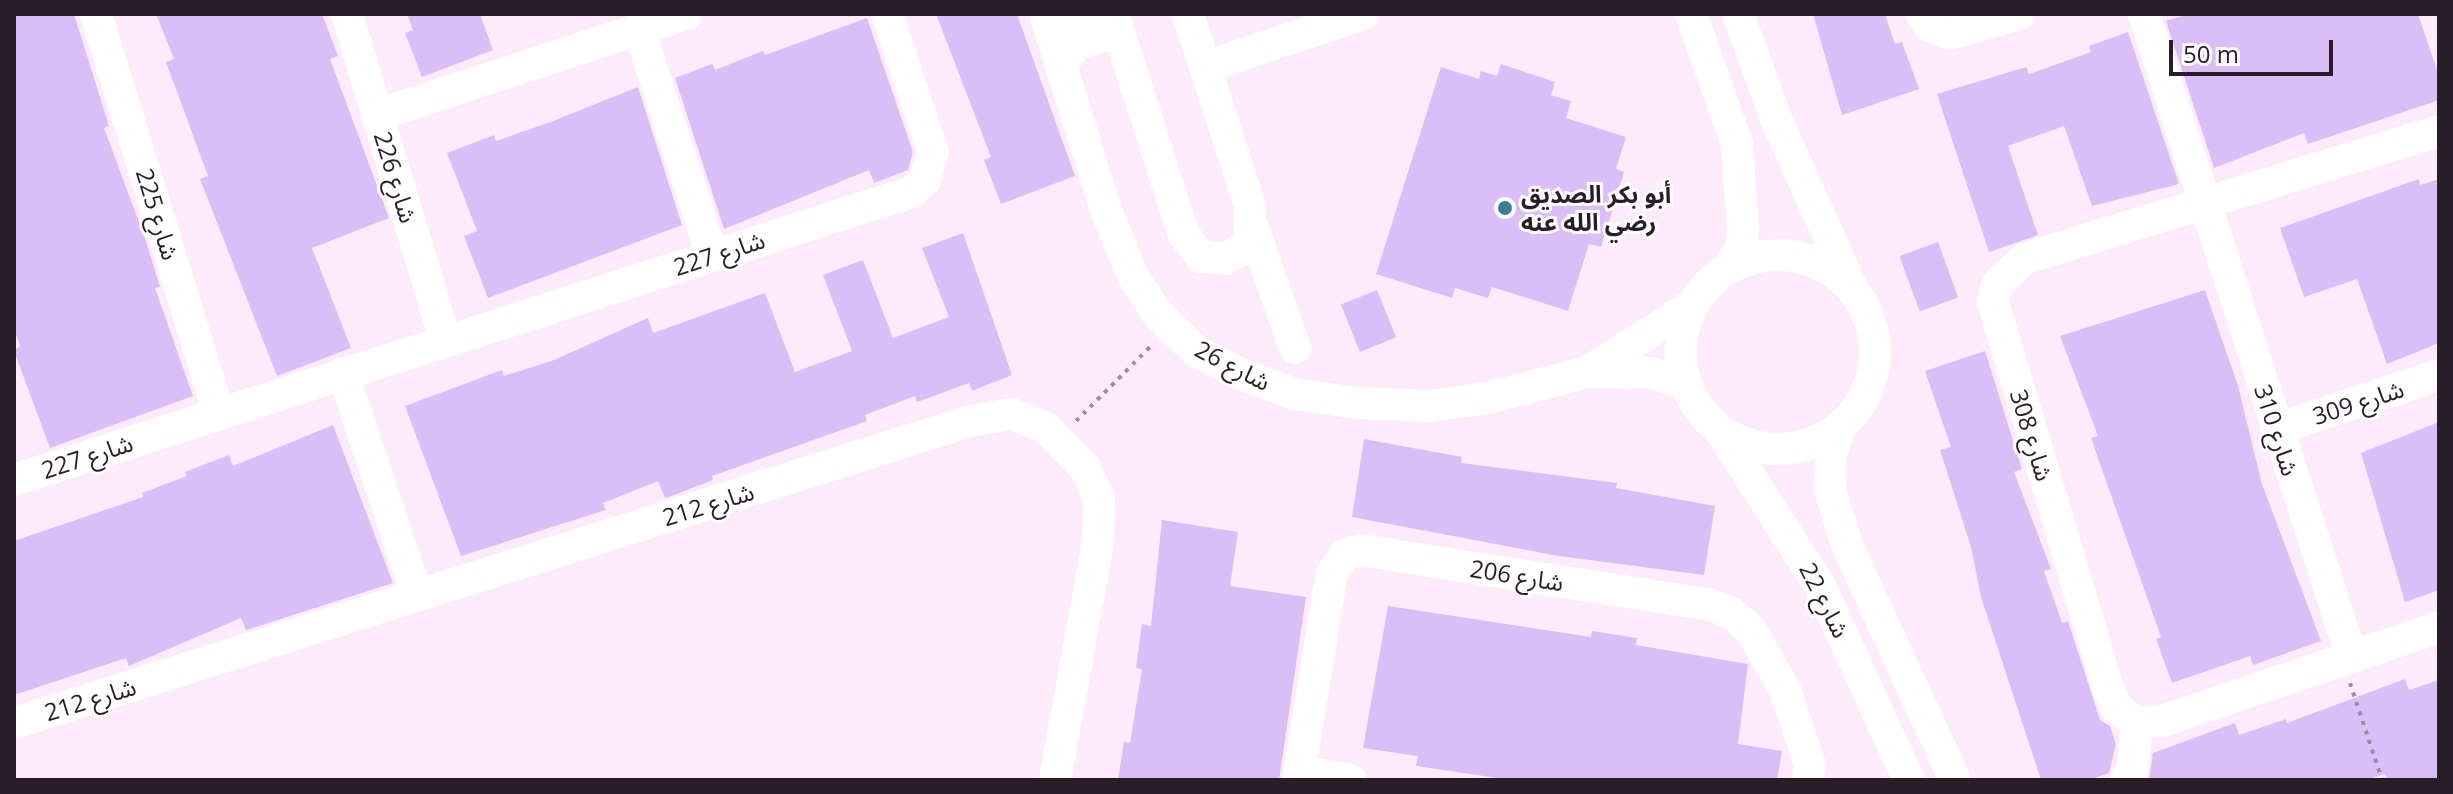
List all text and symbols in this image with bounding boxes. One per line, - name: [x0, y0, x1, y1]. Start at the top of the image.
- scale bar: [2173, 24, 2337, 74]
- text: 50 m: [2183, 37, 2239, 70]
- street label: شارع 226: [368, 128, 424, 226]
- street label: شارع 225: [130, 165, 186, 263]
- place label: أبو بكر الصديق رضي الله عنه: [1521, 180, 1671, 236]
- marker: أبو بكر الصديق رضي الله عنه: [1496, 199, 1514, 217]
- street label: شارع 227: [670, 225, 768, 281]
- street label: شارع 26: [1191, 334, 1275, 396]
- street label: شارع 309: [2309, 374, 2407, 430]
- street label: شارع 310: [2249, 381, 2305, 479]
- street label: شارع 308: [2004, 386, 2060, 484]
- street label: شارع 227: [38, 428, 136, 484]
- street label: شارع 212: [659, 476, 757, 532]
- street label: شارع 206: [1468, 553, 1566, 597]
- street label: شارع 22: [1794, 558, 1856, 642]
- street label: شارع 212: [41, 671, 139, 727]

